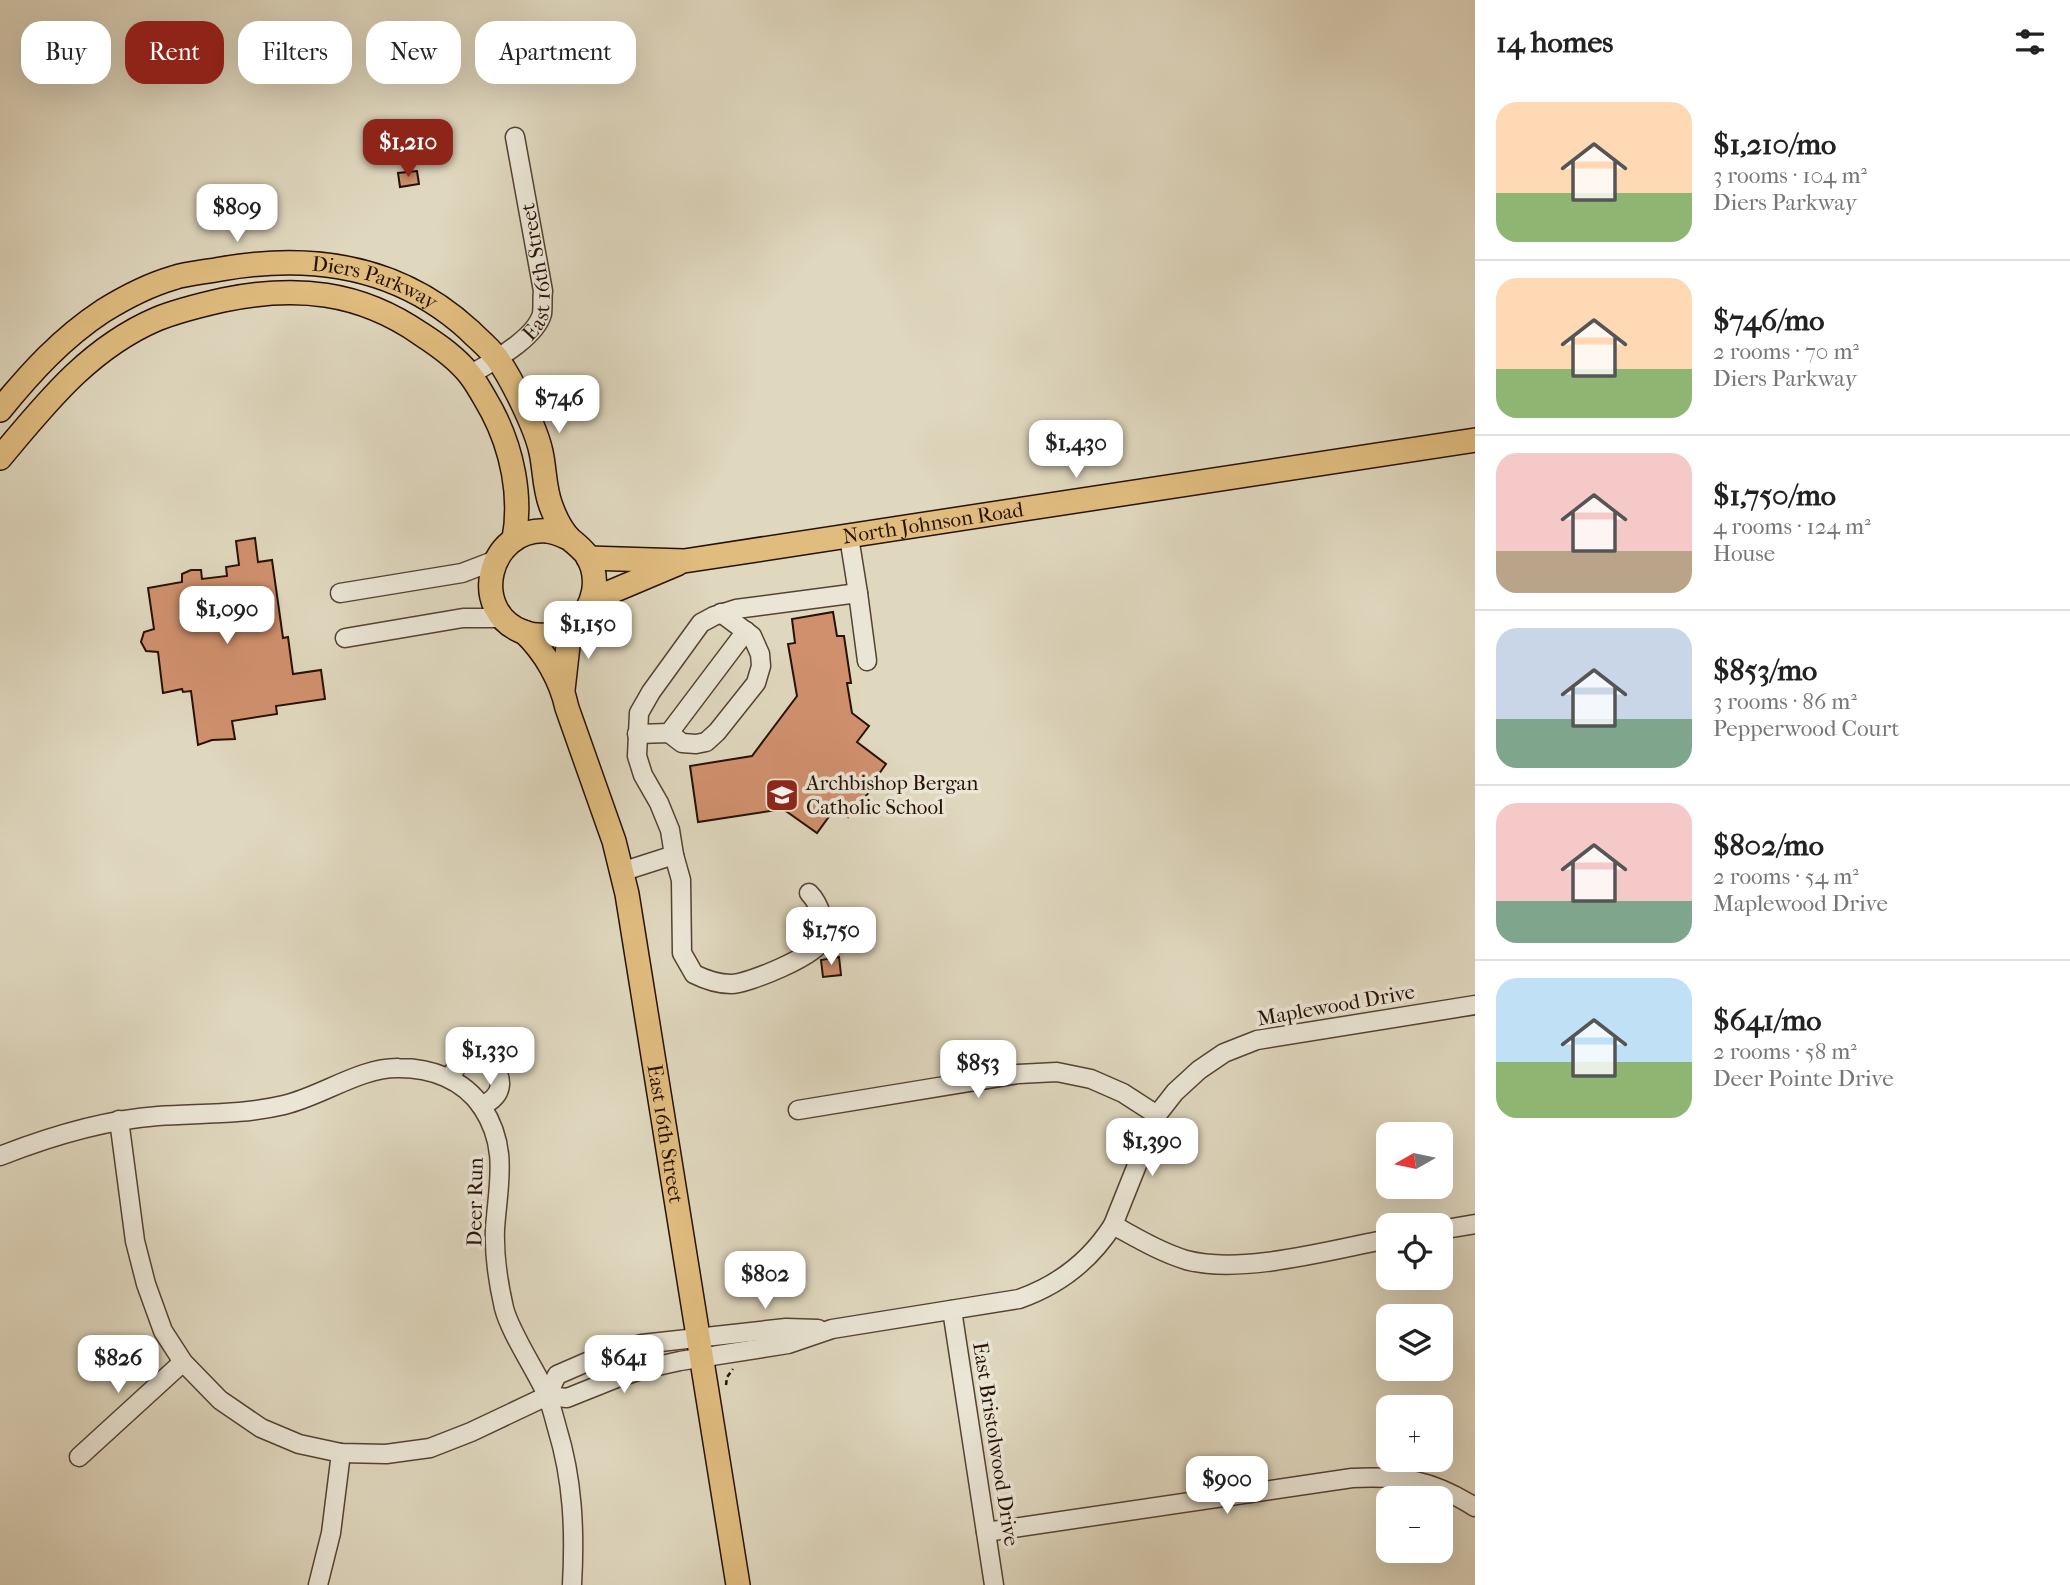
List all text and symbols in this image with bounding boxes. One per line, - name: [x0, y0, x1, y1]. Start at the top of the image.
- chip: Buy: [21, 21, 111, 84]
- chip: Rent: [125, 21, 224, 84]
- chip: Filters: [238, 21, 352, 84]
- chip: New: [366, 21, 461, 84]
- chip: Apartment: [475, 21, 636, 84]
- icon: filters: [2011, 23, 2049, 61]
- text: 14 homes: [1496, 25, 1613, 60]
- pin: $1,210: [351, 120, 465, 179]
- text: $1,210/mo: [1713, 127, 1836, 162]
- text: $1,210: [379, 128, 437, 155]
- icon: home: [1552, 130, 1636, 214]
- text: 3 rooms · 104 m²: [1713, 162, 1867, 189]
- pin: $809: [196, 184, 278, 244]
- text: Diers Parkway: [1713, 189, 1857, 216]
- text: $809: [213, 193, 261, 220]
- street label: East 16th Street: [515, 201, 555, 345]
- street label: Diers Parkway: [311, 252, 443, 315]
- text: $746/mo: [1713, 303, 1824, 338]
- icon: home: [1552, 306, 1636, 390]
- text: 2 rooms · 70 m²: [1713, 338, 1859, 365]
- text: Diers Parkway: [1713, 365, 1857, 392]
- pin: $746: [518, 376, 600, 435]
- text: $746: [534, 384, 584, 411]
- pin: $1,430: [1019, 420, 1133, 480]
- text: $1,430: [1045, 429, 1107, 456]
- text: $1,750/mo: [1713, 478, 1836, 513]
- icon: home: [1552, 481, 1636, 565]
- street label: North Johnson Road: [841, 497, 1026, 549]
- text: 4 rooms · 124 m²: [1713, 513, 1871, 540]
- text: House: [1713, 540, 1775, 567]
- pin: $1,090: [170, 586, 284, 646]
- text: $1,090: [195, 595, 259, 622]
- pin: $1,150: [531, 602, 645, 661]
- text: $1,150: [560, 610, 616, 637]
- text: $853/mo: [1713, 653, 1817, 688]
- icon: home: [1552, 656, 1636, 740]
- text: 3 rooms · 86 m²: [1713, 688, 1857, 715]
- text: Pepperwood Court: [1713, 715, 1900, 742]
- place label: Archbishop Bergan Catholic School: [805, 771, 978, 819]
- school or university icon: Archbishop Bergan Catholic School: [763, 776, 801, 814]
- text: $802/mo: [1713, 828, 1824, 863]
- icon: home: [1552, 831, 1636, 915]
- text: 2 rooms · 54 m²: [1713, 863, 1859, 890]
- text: Maplewood Drive: [1713, 890, 1888, 917]
- pin: $1,750: [774, 908, 888, 967]
- text: $1,750: [802, 916, 860, 943]
- street label: Maplewood Drive: [1255, 979, 1417, 1031]
- text: $641/mo: [1713, 1003, 1821, 1038]
- icon: home: [1552, 1006, 1636, 1090]
- pin: $1,330: [433, 1028, 547, 1087]
- text: $1,330: [461, 1036, 519, 1063]
- text: 2 rooms · 58 m²: [1713, 1038, 1857, 1065]
- pin: $853: [937, 1040, 1019, 1100]
- text: $853: [956, 1049, 1000, 1076]
- street label: East 16th Street: [643, 1063, 689, 1205]
- text: Deer Pointe Drive: [1713, 1065, 1894, 1092]
- pin: $1,390: [1095, 1118, 1209, 1178]
- north arrow: [1376, 1122, 1452, 1199]
- map controls: [1376, 1122, 1453, 1563]
- text: $1,390: [1122, 1127, 1182, 1154]
- street label: Deer Run: [462, 1157, 488, 1247]
- button: locate: [1376, 1213, 1453, 1290]
- pin: $802: [724, 1252, 806, 1311]
- text: $802: [741, 1260, 789, 1287]
- button: layers: [1376, 1304, 1453, 1381]
- pin: $826: [77, 1336, 159, 1395]
- pin: $641: [583, 1336, 665, 1395]
- street label: East Bristolwood Drive: [968, 1340, 1024, 1548]
- text: $826: [94, 1344, 142, 1371]
- text: $641: [601, 1344, 647, 1371]
- button: +: [1376, 1395, 1453, 1472]
- pin: $900: [1186, 1456, 1268, 1516]
- text: $900: [1202, 1465, 1252, 1492]
- button: −: [1376, 1486, 1453, 1563]

